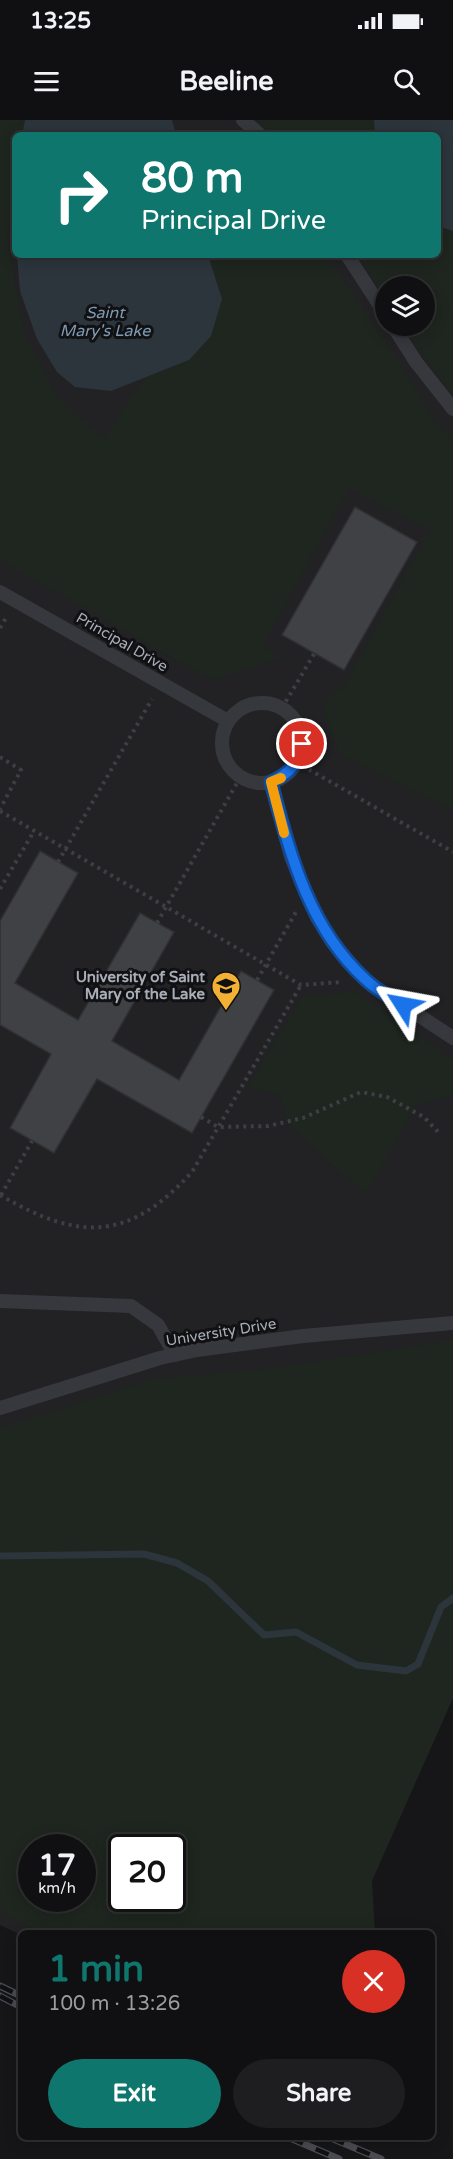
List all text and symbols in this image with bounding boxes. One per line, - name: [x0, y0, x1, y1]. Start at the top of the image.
- text: 13:25: [30, 8, 91, 34]
- icon: menu: [30, 65, 63, 98]
- text: Beeline: [179, 65, 274, 98]
- icon: search: [390, 65, 423, 98]
- text: 80 m: [141, 153, 243, 204]
- icon: right: [42, 156, 120, 234]
- text: Principal Drive: [141, 204, 326, 237]
- map controls: [375, 276, 435, 336]
- button: layers: [375, 276, 435, 336]
- water label: Saint Mary's Lake: [60, 303, 151, 341]
- street label: Principal Drive: [73, 609, 171, 675]
- pin: [276, 718, 327, 769]
- icon: arrive: [285, 727, 318, 760]
- place label: University of Saint Mary of the Lake: [76, 968, 206, 1004]
- school or university icon: University of Saint Mary of the Lake: [210, 970, 242, 1012]
- position arrow: [371, 973, 435, 1037]
- street label: University Drive: [165, 1314, 277, 1350]
- speed limit sign: 20: [108, 1834, 186, 1912]
- text: 17: [38, 1847, 76, 1884]
- text: km/h: [38, 1879, 76, 1897]
- text: 1 min: [48, 1948, 144, 1991]
- button: close: [342, 1950, 405, 2013]
- text: 100 m · 13:26: [48, 1992, 180, 2016]
- button: Exit: [48, 2059, 221, 2128]
- button: Share: [233, 2059, 405, 2128]

